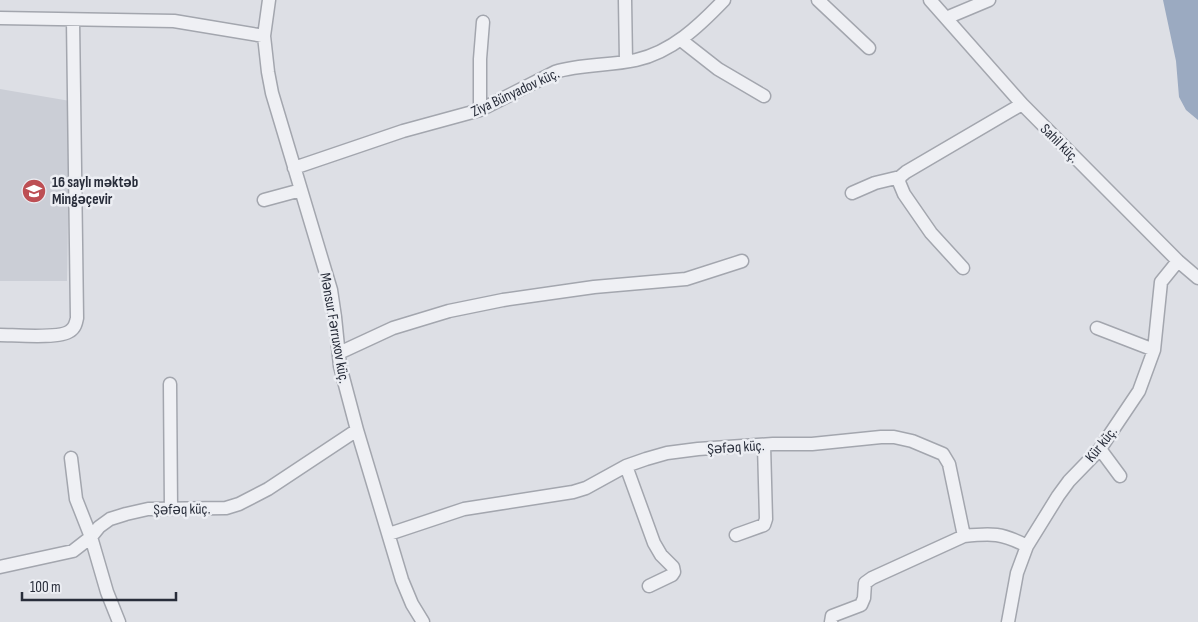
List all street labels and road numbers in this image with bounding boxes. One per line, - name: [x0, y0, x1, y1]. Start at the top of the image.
- street label: Ziya Bünyadov küç.: [468, 64, 562, 121]
- street label: Sahil küç.: [1036, 120, 1083, 167]
- street label: Mənsur Fərruxov küç.: [315, 271, 354, 385]
- street label: Kür küç.: [1081, 422, 1122, 466]
- street label: Şəfəq küç.: [707, 436, 765, 459]
- street label: Şəfəq küç.: [153, 499, 211, 519]

